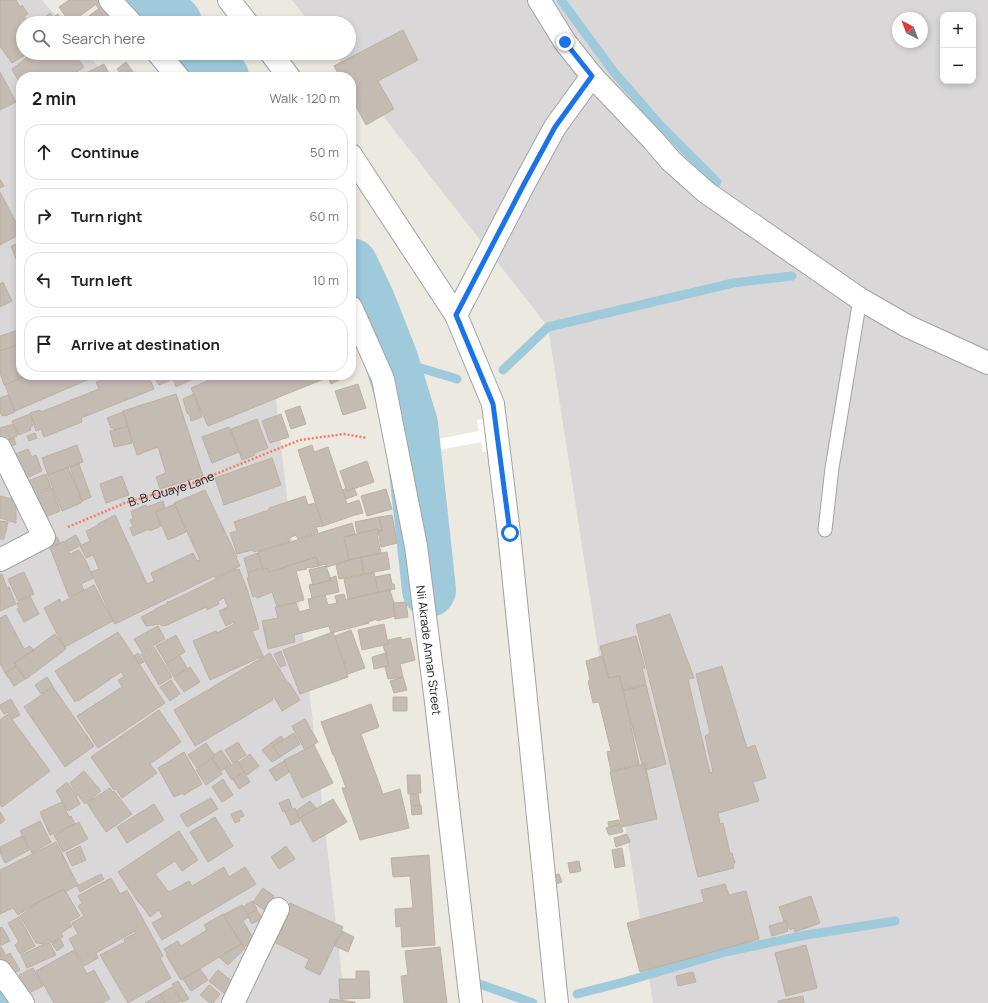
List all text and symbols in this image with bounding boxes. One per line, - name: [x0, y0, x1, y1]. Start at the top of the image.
- north arrow: [892, 12, 928, 48]
- map controls: [940, 12, 976, 84]
- button: +: [940, 12, 976, 48]
- search box: [16, 16, 356, 60]
- icon: search: [30, 27, 52, 49]
- text: Search here: [62, 28, 145, 49]
- route end: [556, 33, 574, 51]
- button: −: [940, 48, 976, 84]
- text: 2 min: [32, 87, 76, 110]
- text: Walk · 120 m: [270, 89, 340, 107]
- icon: ahead: [33, 141, 55, 163]
- text: Continue: [71, 142, 139, 163]
- text: 50 m: [310, 143, 339, 161]
- icon: right: [33, 205, 55, 227]
- text: Turn right: [71, 206, 142, 227]
- text: 60 m: [309, 207, 339, 225]
- icon: left: [33, 269, 55, 291]
- text: Turn left: [71, 270, 133, 291]
- text: 10 m: [312, 271, 339, 289]
- icon: arrive: [33, 333, 55, 355]
- text: Arrive at destination: [71, 334, 220, 355]
- street label: B. B. Quaye Lane: [126, 467, 217, 510]
- route start: [501, 524, 519, 542]
- street label: Nii Akrade Annan Street: [413, 584, 446, 716]

